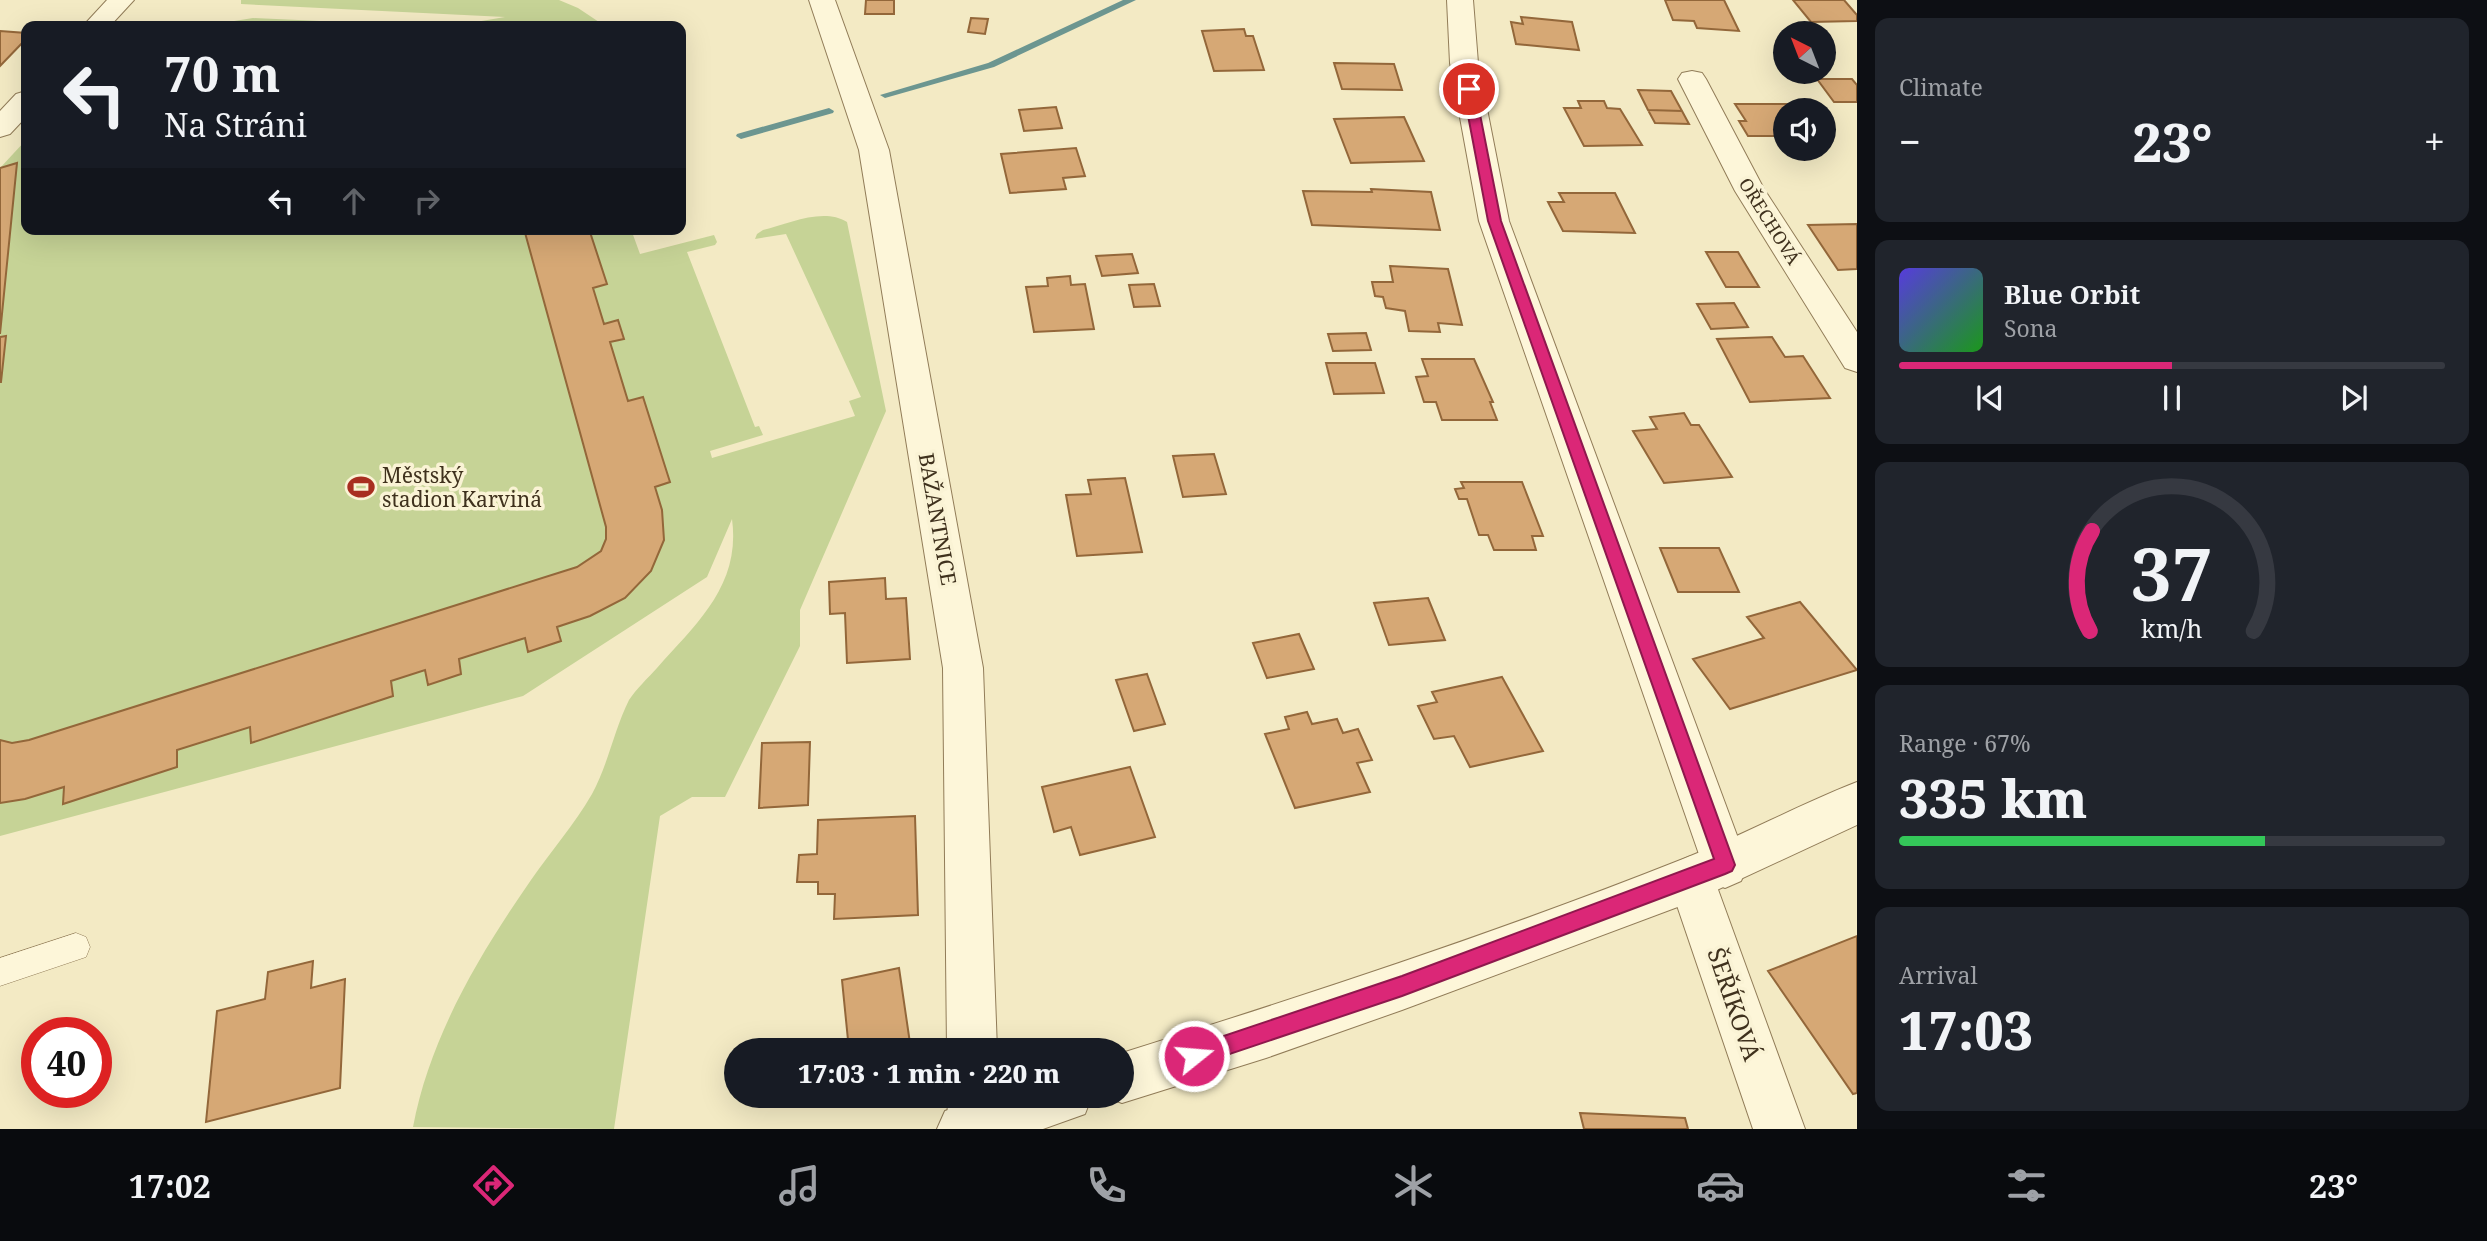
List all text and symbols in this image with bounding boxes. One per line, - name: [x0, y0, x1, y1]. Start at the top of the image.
- north arrow: [1773, 21, 1836, 84]
- map controls: [1773, 21, 1836, 161]
- text: 70 m: [164, 40, 280, 106]
- icon: left: [49, 49, 140, 140]
- pin: [1439, 59, 1499, 119]
- icon: arrive: [1450, 70, 1488, 108]
- text: Climate: [1899, 71, 1983, 103]
- button: sound: [1773, 98, 1836, 161]
- text: Na Stráni: [164, 103, 307, 146]
- text: 23°: [2132, 106, 2212, 177]
- text: −: [1899, 115, 1921, 167]
- text: +: [2424, 115, 2445, 167]
- street label: OŘECHOVÁ: [1734, 173, 1806, 269]
- icon: left: [262, 182, 300, 220]
- icon: ahead: [335, 182, 373, 220]
- icon: right: [408, 182, 446, 220]
- text: Blue Orbit: [2004, 276, 2140, 312]
- text: Sona: [2004, 312, 2058, 344]
- icon: previous: [1971, 379, 2009, 417]
- icon: pause: [2153, 379, 2191, 417]
- icon: next: [2335, 379, 2373, 417]
- street label: BAŽANTNICE: [913, 451, 963, 587]
- place label: Městský stadion Karviná: [382, 461, 542, 513]
- sports icon: Městský stadion Karviná: [346, 472, 376, 502]
- text: 37: [2131, 523, 2213, 622]
- text: km/h: [2141, 610, 2203, 644]
- text: Range · 67%: [1899, 727, 2031, 759]
- text: 335 km: [1899, 762, 2087, 833]
- street label: ŠEŘÍKOVÁ: [1700, 943, 1770, 1065]
- text: Arrival: [1899, 959, 1978, 991]
- text: 17:03: [1899, 994, 2033, 1065]
- speed limit sign: 40: [21, 1017, 112, 1108]
- position arrow: [1157, 1019, 1231, 1093]
- text: 17:03 · 1 min · 220 m: [798, 1055, 1060, 1091]
- icon: directions: [469, 1161, 518, 1210]
- icon: music: [775, 1161, 824, 1210]
- icon: phone: [1082, 1161, 1131, 1210]
- icon: climate: [1389, 1161, 1438, 1210]
- icon: car: [1696, 1161, 1745, 1210]
- icon: filters: [2002, 1161, 2051, 1210]
- text: 17:02: [129, 1164, 211, 1207]
- text: 23°: [2309, 1164, 2358, 1207]

